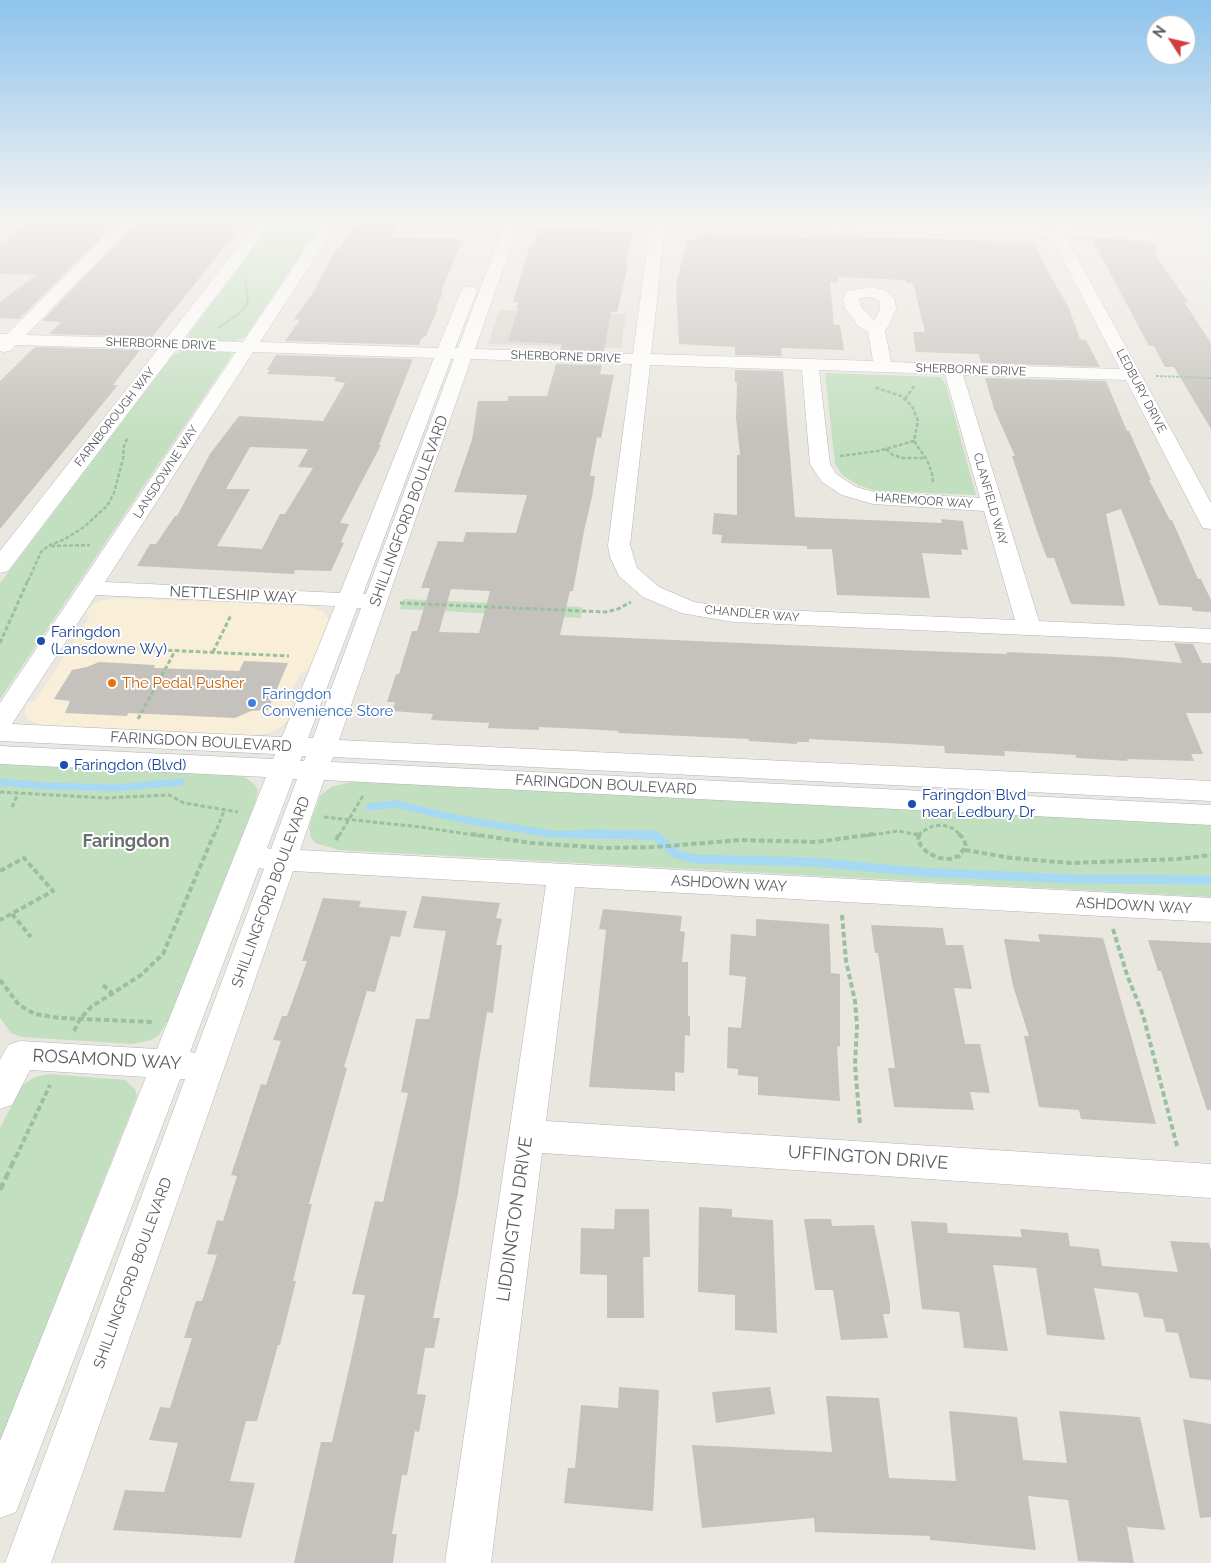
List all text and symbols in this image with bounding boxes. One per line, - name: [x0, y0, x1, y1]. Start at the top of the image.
- north arrow: [1146, 15, 1196, 65]
- text: N: [1150, 23, 1169, 41]
- street label: SHERBORNE DRIVE: [105, 335, 217, 353]
- street label: LEDBURY DRIVE: [1113, 346, 1169, 436]
- street label: SHERBORNE DRIVE: [510, 348, 622, 366]
- street label: SHERBORNE DRIVE: [915, 361, 1027, 379]
- street label: FARNBOROUGH WAY: [72, 365, 158, 469]
- street label: SHILLINGFORD BOULEVARD: [366, 413, 452, 609]
- street label: LANSDOWNE WAY: [131, 423, 201, 521]
- street label: CLANFIELD WAY: [970, 451, 1010, 547]
- street label: HAREMOOR WAY: [874, 490, 974, 512]
- street label: NETTLESHIP WAY: [169, 583, 297, 607]
- street label: CHANDLER WAY: [704, 603, 800, 625]
- place label: Faringdon (Lansdowne Wy): [51, 623, 167, 658]
- marker: Faringdon (Lansdowne Wy): [35, 635, 47, 647]
- place label: The Pedal Pusher: [122, 674, 244, 692]
- marker: The Pedal Pusher: [106, 677, 118, 689]
- place label: Faringdon Convenience Store: [262, 685, 393, 720]
- marker: Faringdon Convenience Store: [246, 697, 258, 709]
- street label: FARINGDON BOULEVARD: [110, 728, 292, 756]
- place label: Faringdon (Blvd): [74, 756, 186, 774]
- marker: Faringdon (Blvd): [58, 759, 70, 771]
- street label: FARINGDON BOULEVARD: [515, 771, 697, 799]
- place label: Faringdon Blvd near Ledbury Dr: [922, 786, 1035, 821]
- street label: SHILLINGFORD BOULEVARD: [228, 794, 314, 990]
- marker: Faringdon Blvd near Ledbury Dr: [906, 798, 918, 810]
- district label: Faringdon: [82, 831, 170, 853]
- street label: ASHDOWN WAY: [670, 872, 788, 896]
- street label: ASHDOWN WAY: [1075, 894, 1193, 918]
- street label: ROSAMOND WAY: [32, 1045, 182, 1075]
- street label: LIDDINGTON DRIVE: [493, 1135, 537, 1303]
- street label: UFFINGTON DRIVE: [787, 1142, 949, 1174]
- street label: SHILLINGFORD BOULEVARD: [90, 1175, 176, 1371]

